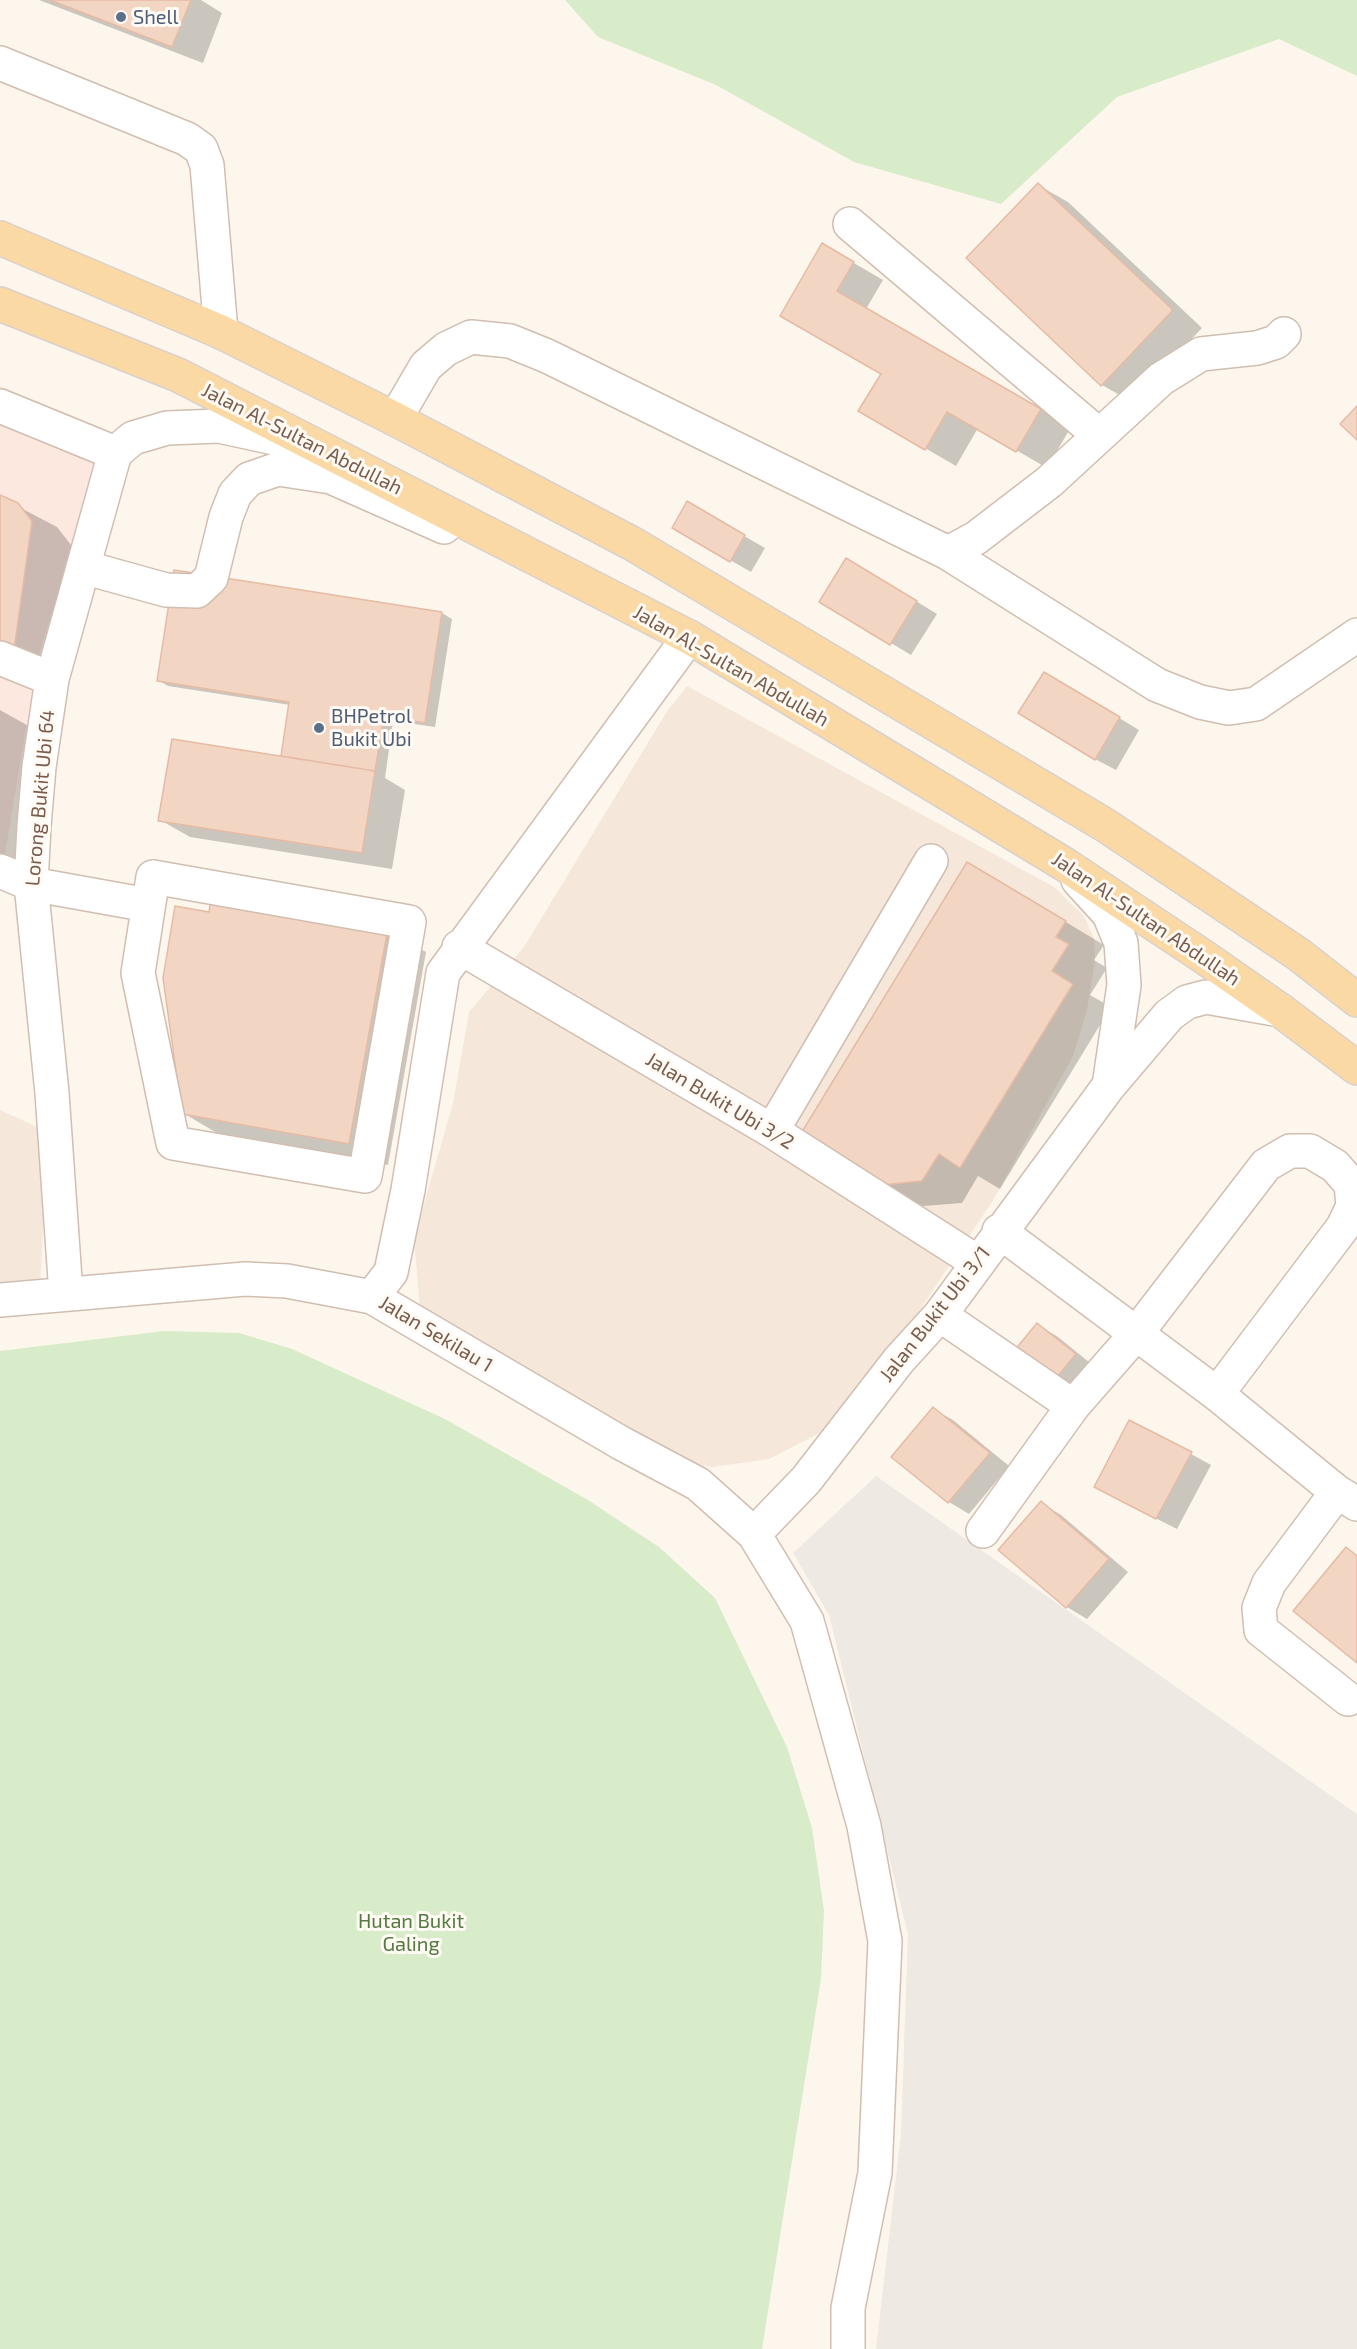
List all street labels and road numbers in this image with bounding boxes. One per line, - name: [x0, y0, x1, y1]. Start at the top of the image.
- street label: Jalan Al-Sultan Abdullah: [198, 378, 406, 500]
- street label: Jalan Al-Sultan Abdullah: [629, 600, 833, 732]
- street label: Lorong Bukit Ubi 64: [20, 709, 60, 887]
- street label: Jalan Al-Sultan Abdullah: [1047, 847, 1245, 991]
- street label: Jalan Bukit Ubi 3/2: [642, 1047, 798, 1155]
- street label: Jalan Bukit Ubi 3/1: [875, 1241, 995, 1387]
- street label: Jalan Sekilau 1: [375, 1291, 497, 1377]

